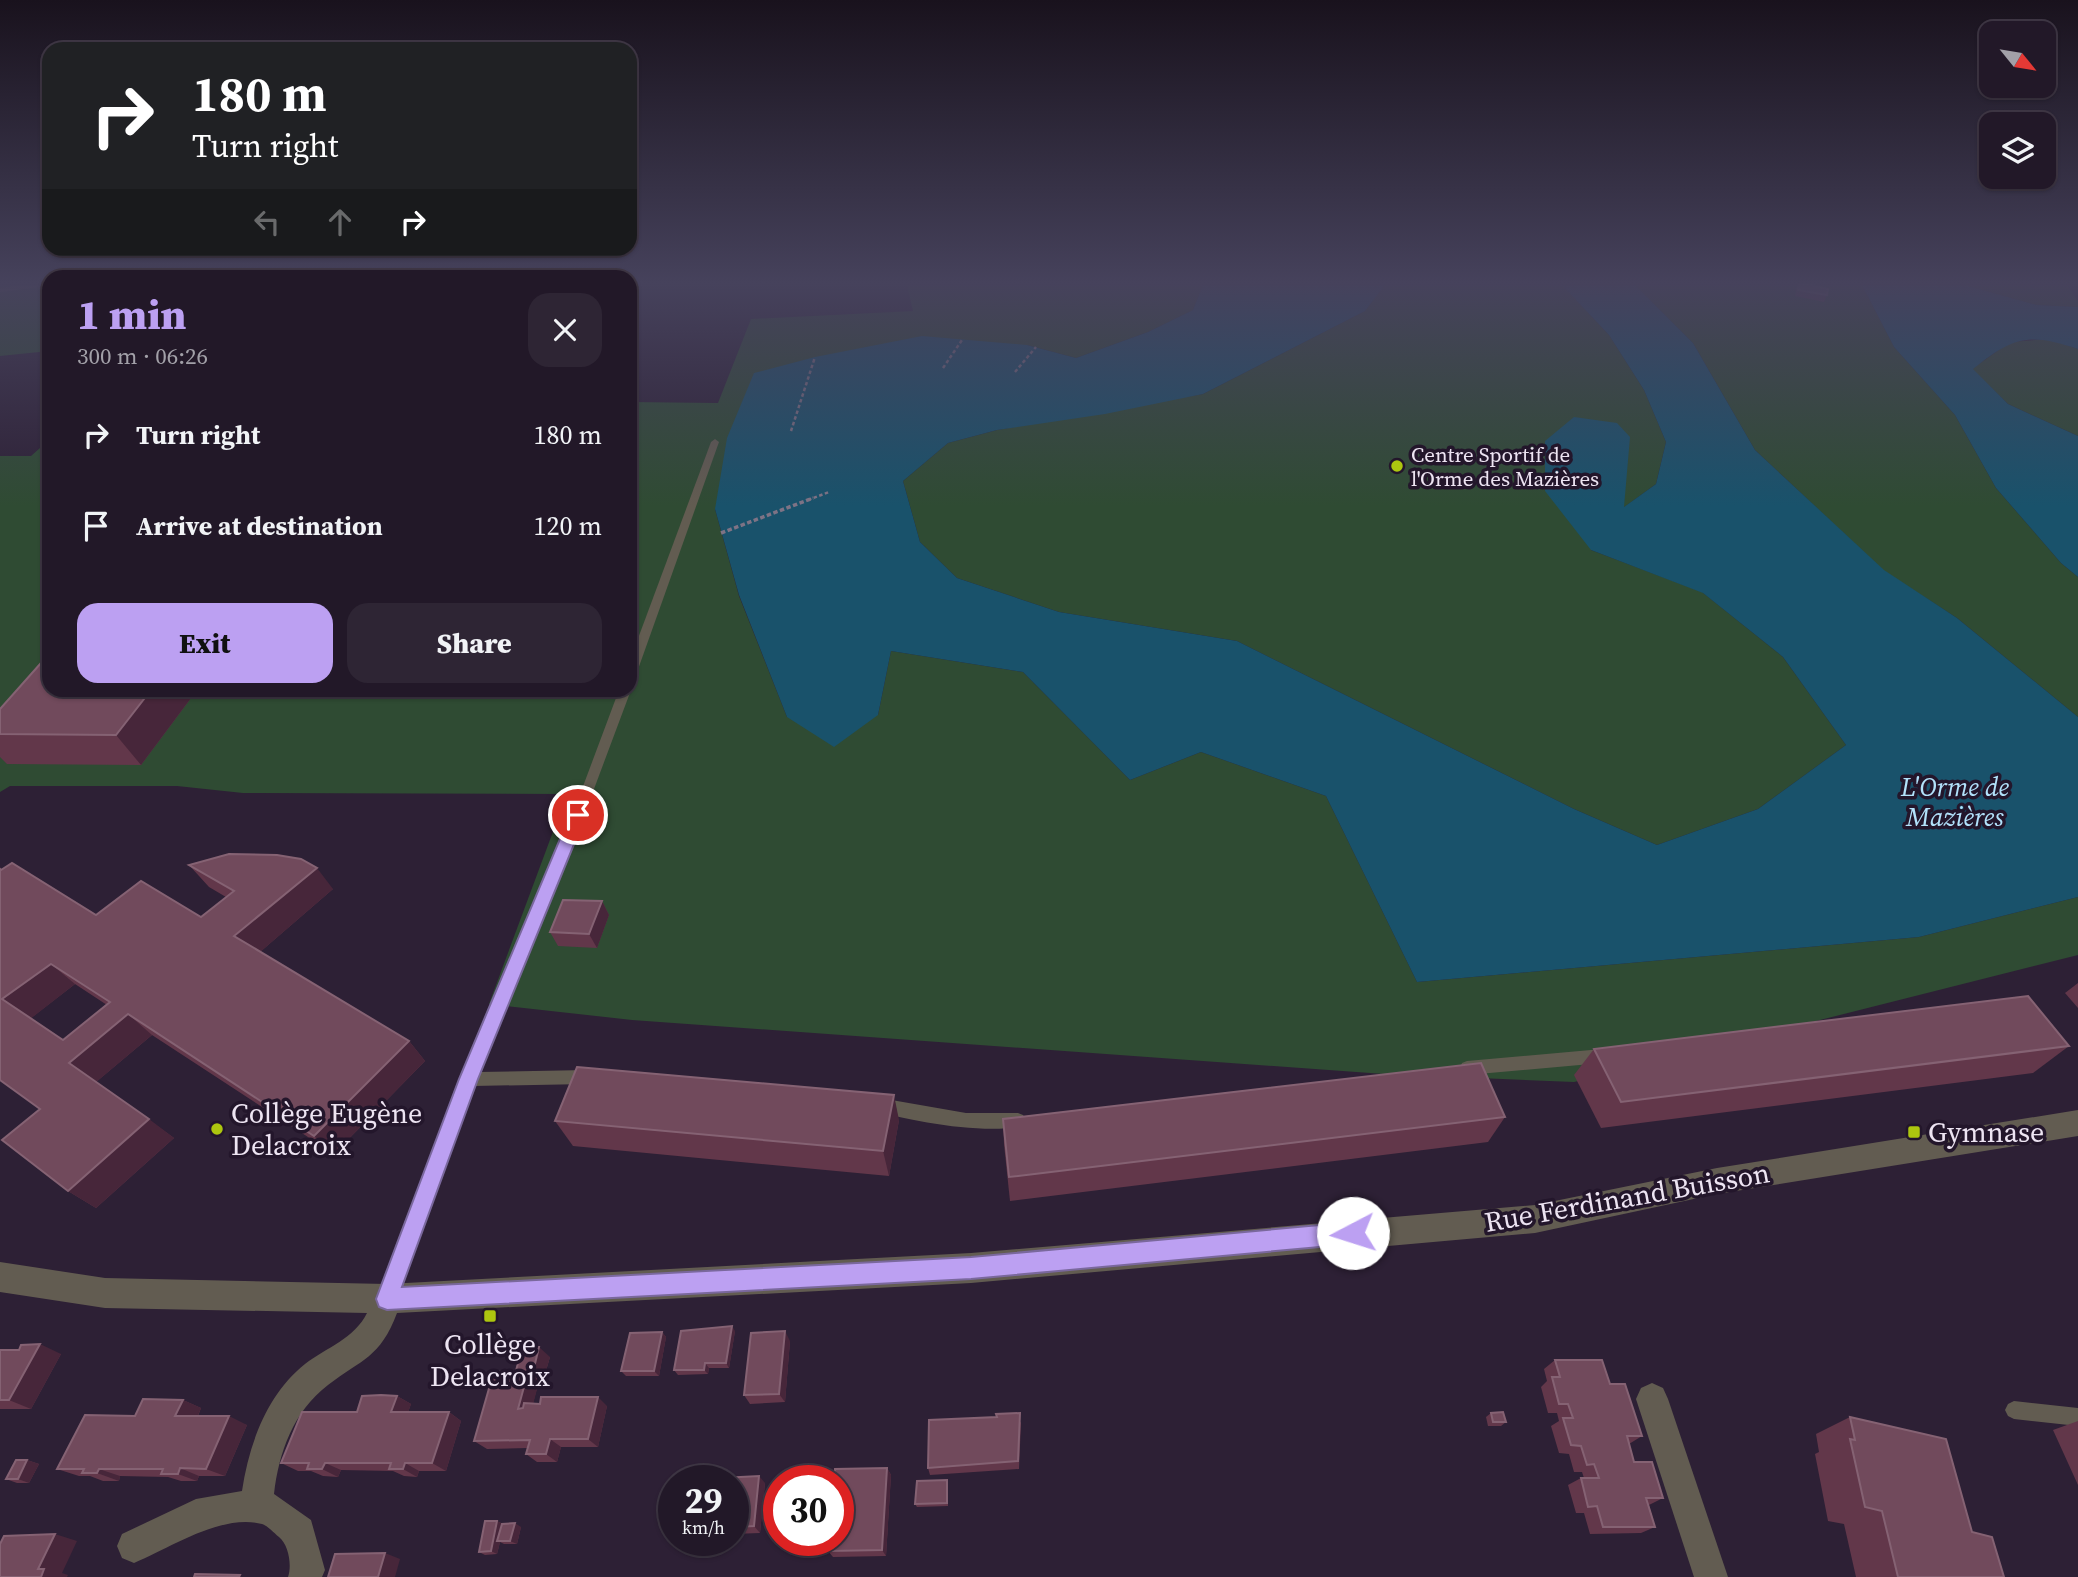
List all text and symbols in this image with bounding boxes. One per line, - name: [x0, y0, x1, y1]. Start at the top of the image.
- north arrow: [1979, 21, 2056, 98]
- map controls: [1979, 21, 2056, 189]
- text: 180 m: [192, 60, 327, 127]
- icon: right: [77, 70, 168, 161]
- button: layers: [1979, 112, 2056, 189]
- text: Turn right: [192, 124, 338, 168]
- icon: left: [248, 203, 286, 241]
- icon: ahead: [321, 203, 359, 241]
- icon: right: [394, 203, 432, 241]
- text: 1 min: [77, 285, 187, 343]
- button: close: [528, 293, 602, 367]
- text: 300 m · 06:26: [77, 340, 208, 372]
- icon: right: [77, 416, 115, 454]
- text: Turn right: [136, 417, 260, 453]
- text: 180 m: [534, 417, 602, 453]
- place label: Centre Sportif de l'Orme des Mazières: [1411, 440, 1599, 493]
- marker: Centre Sportif de l'Orme des Mazières: [1389, 458, 1405, 474]
- icon: arrive: [77, 507, 115, 545]
- text: Arrive at destination: [136, 508, 383, 544]
- text: 120 m: [534, 508, 602, 544]
- button: Exit: [77, 603, 333, 683]
- button: Share: [347, 603, 602, 683]
- water label: L'Orme de Mazières: [1900, 769, 2010, 835]
- pin: [548, 785, 608, 845]
- icon: arrive: [559, 796, 597, 834]
- place label: Collège Eugène Delacroix: [231, 1094, 422, 1164]
- place label: Gymnase: [1928, 1113, 2044, 1151]
- marker: Collège Eugène Delacroix: [209, 1121, 225, 1137]
- marker: Gymnase: [1906, 1124, 1922, 1140]
- street label: Rue Ferdinand Buisson: [1482, 1153, 1772, 1241]
- position arrow: [1316, 1196, 1390, 1270]
- marker: Collège Delacroix: [482, 1308, 498, 1324]
- place label: Collège Delacroix: [430, 1325, 550, 1395]
- speed limit sign: 30: [763, 1465, 854, 1556]
- text: 29: [685, 1477, 722, 1525]
- text: km/h: [682, 1515, 725, 1540]

